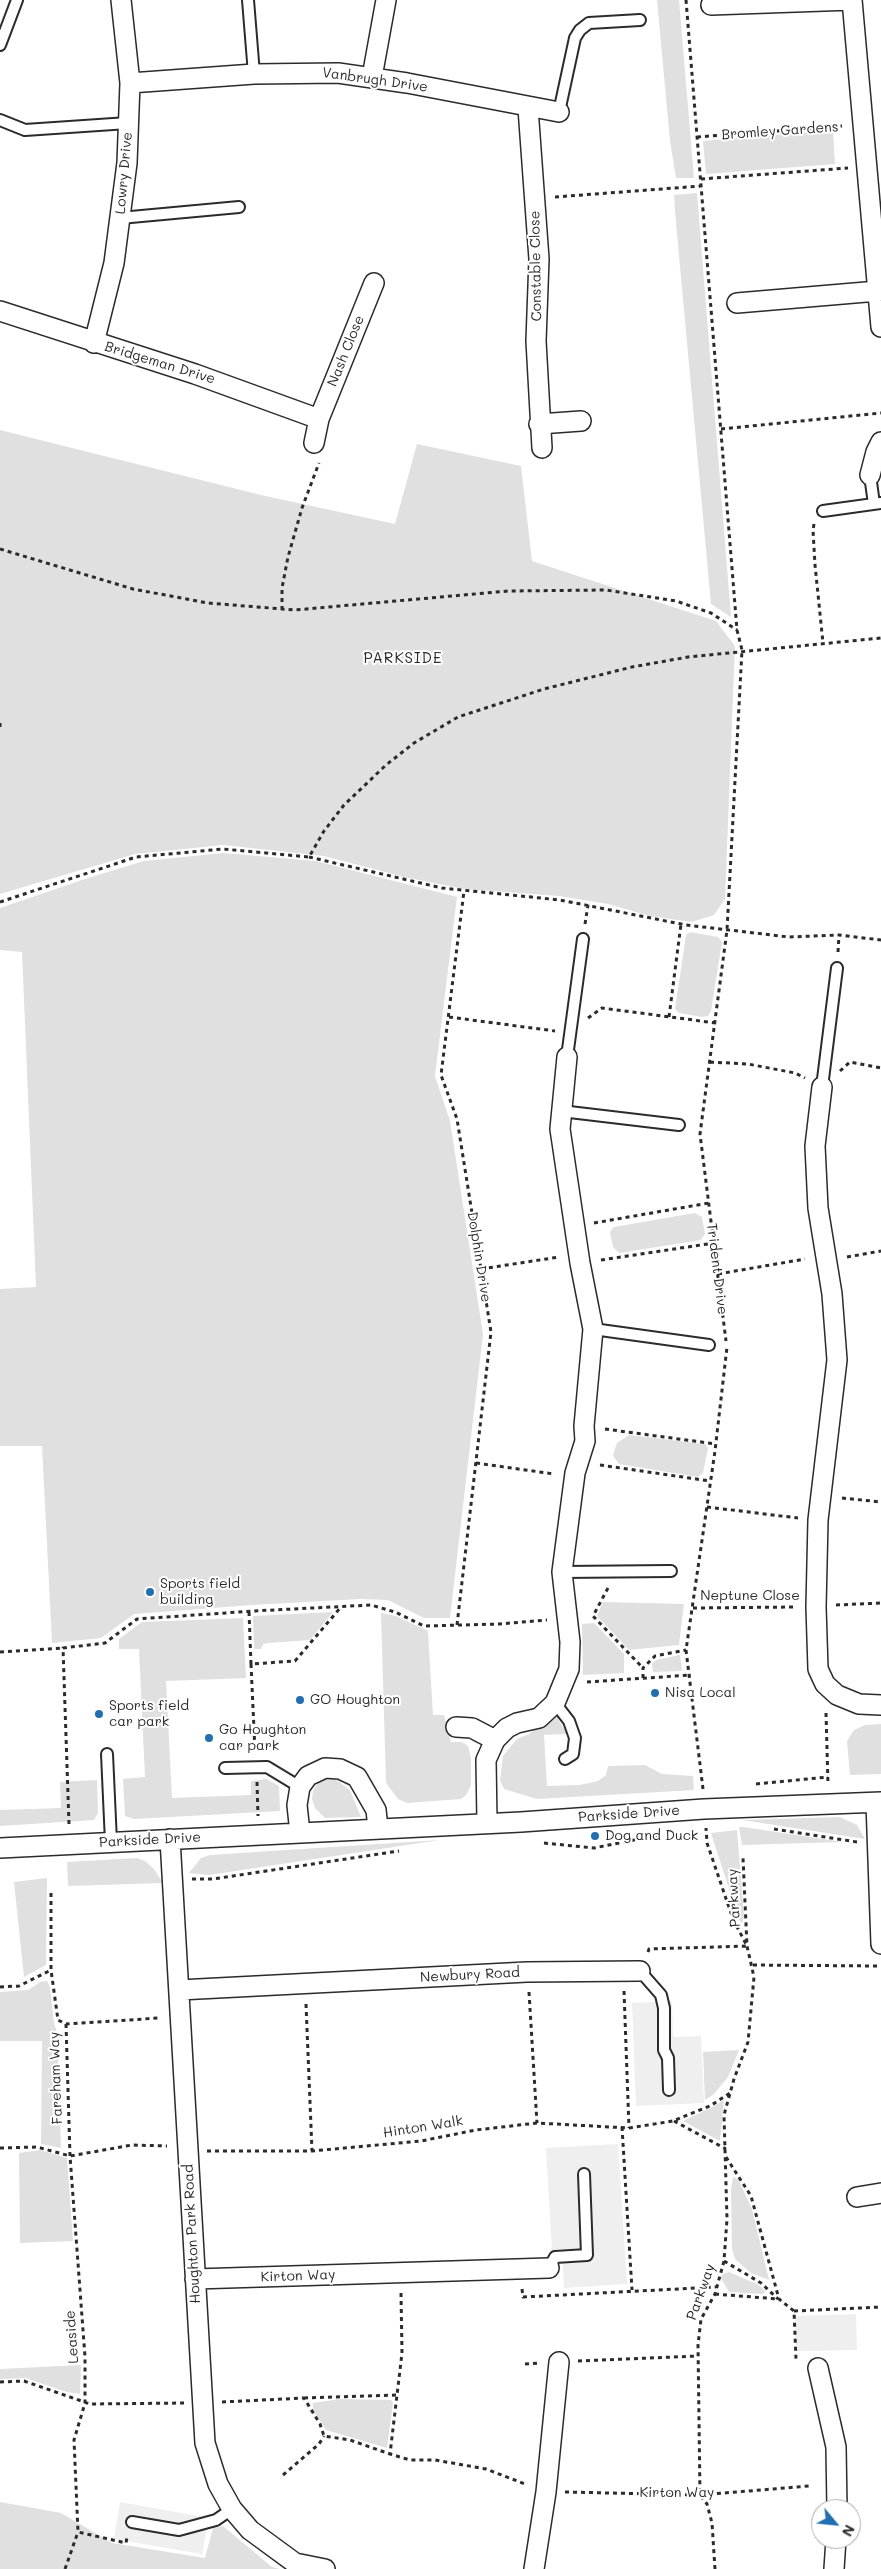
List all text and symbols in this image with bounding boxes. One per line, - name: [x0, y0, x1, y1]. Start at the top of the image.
- street label: Vanbrugh Drive: [321, 64, 429, 96]
- street label: Bromley Gardens: [721, 119, 839, 143]
- street label: Lowry Drive: [112, 131, 136, 215]
- street label: Constable Close: [527, 211, 545, 321]
- street label: Nash Close: [324, 313, 368, 389]
- street label: Bridgeman Drive: [103, 338, 217, 388]
- district label: PARKSIDE: [363, 649, 443, 667]
- street label: Dolphin Drive: [464, 1211, 494, 1303]
- street label: Trident Drive: [703, 1222, 731, 1316]
- place label: Sports field building: [160, 1576, 240, 1608]
- marker: Sports field building: [144, 1586, 156, 1598]
- street label: Neptune Close: [700, 1588, 800, 1604]
- place label: Nisa Local: [665, 1685, 736, 1701]
- marker: Nisa Local: [649, 1687, 661, 1699]
- place label: GO Houghton: [310, 1692, 400, 1708]
- marker: GO Houghton: [294, 1694, 306, 1706]
- place label: Sports field car park: [109, 1698, 189, 1730]
- marker: Sports field car park: [93, 1708, 105, 1720]
- place label: Go Houghton car park: [219, 1722, 306, 1754]
- marker: Go Houghton car park: [203, 1732, 215, 1744]
- street label: Parkside Drive: [578, 1802, 680, 1826]
- place label: Dog and Duck: [605, 1828, 698, 1844]
- street label: Parkside Drive: [99, 1829, 201, 1851]
- marker: Dog and Duck: [589, 1830, 601, 1842]
- street label: Parkway: [724, 1868, 744, 1928]
- street label: Newbury Road: [420, 1964, 520, 1986]
- street label: Fareham Way: [46, 2031, 66, 2125]
- street label: Hinton Walk: [382, 2112, 464, 2142]
- street label: Houghton Park Road: [180, 2164, 204, 2304]
- street label: Parkway: [683, 2262, 719, 2322]
- street label: Kirton Way: [260, 2266, 336, 2286]
- street label: Leaside: [62, 2310, 82, 2364]
- street label: Kirton Way: [640, 2485, 714, 2501]
- north arrow: [811, 2499, 861, 2549]
- text: N: [838, 2522, 860, 2540]

